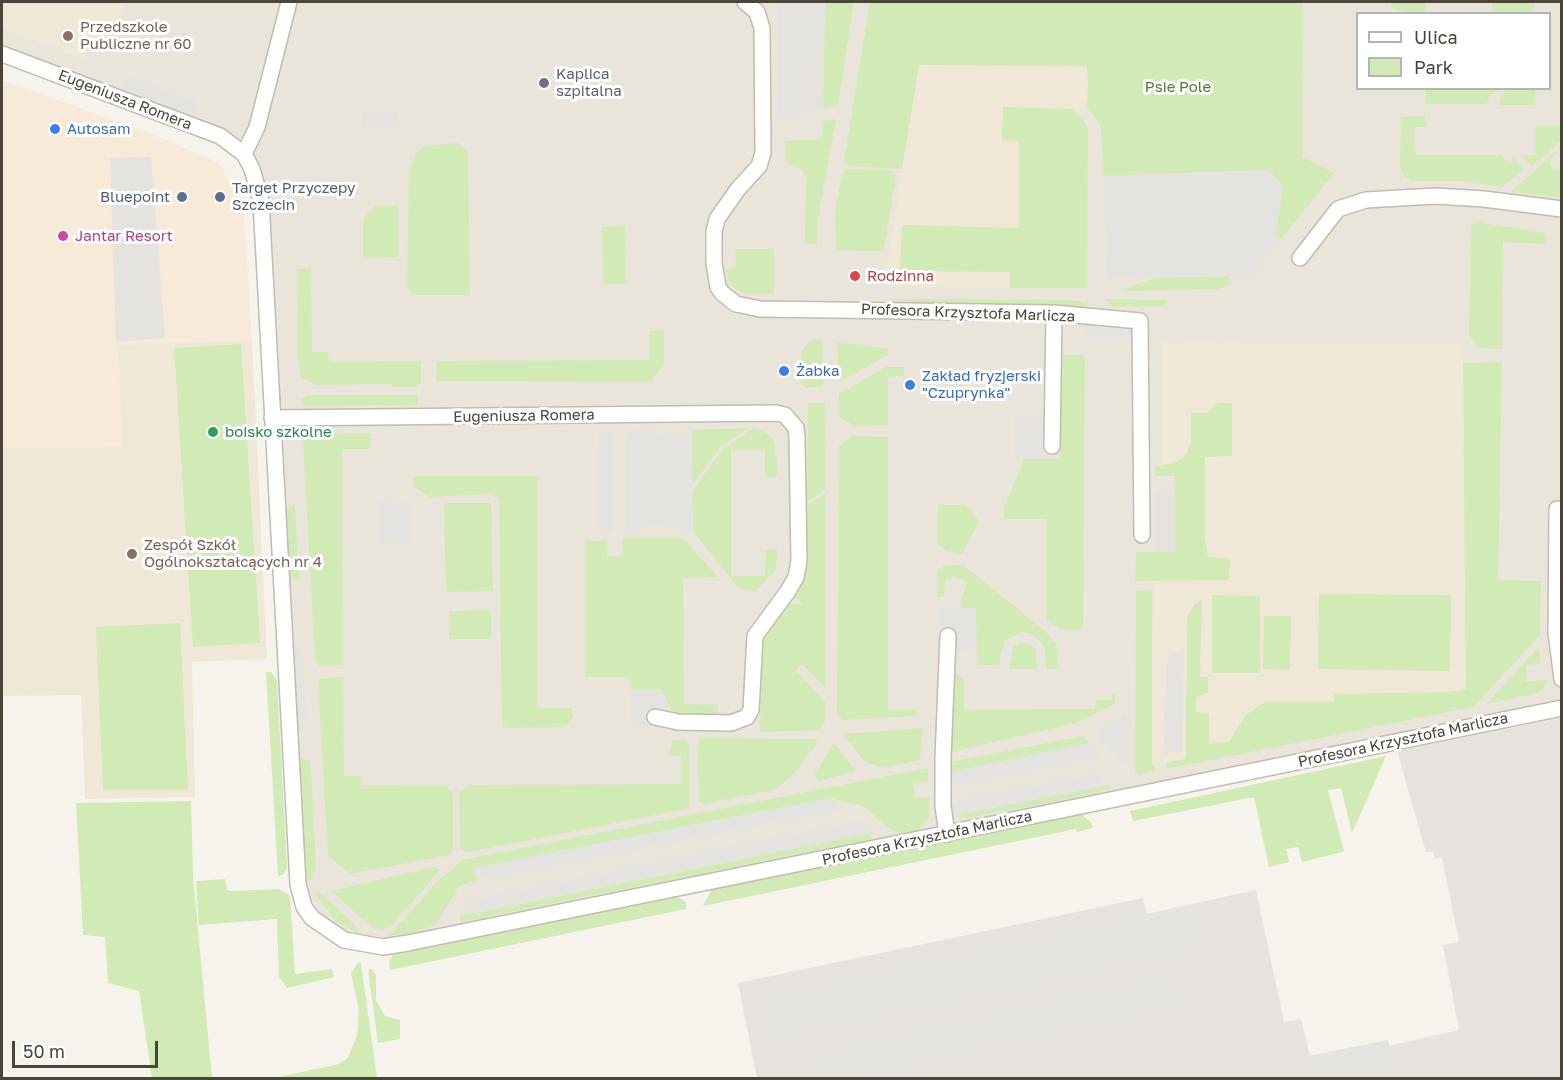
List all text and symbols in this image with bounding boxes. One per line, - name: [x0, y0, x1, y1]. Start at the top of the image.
- legend: [1356, 12, 1551, 90]
- place label: Przedszkole Publiczne nr 60: [80, 18, 192, 53]
- text: Ulica: [1414, 26, 1458, 48]
- marker: Przedszkole Publiczne nr 60: [61, 29, 75, 43]
- text: Park: [1414, 56, 1453, 78]
- place label: Kaplica szpitalna: [556, 65, 622, 100]
- street label: Eugeniusza Romera: [56, 66, 194, 134]
- marker: Kaplica szpitalna: [537, 76, 551, 90]
- park label: Psie Pole: [1145, 78, 1211, 96]
- place label: Autosam: [67, 120, 131, 138]
- marker: Autosam: [48, 122, 62, 136]
- place label: Target Przyczepy Szczecin: [232, 179, 355, 214]
- place label: Bluepoint: [100, 188, 170, 206]
- marker: Bluepoint: [175, 190, 189, 204]
- marker: Target Przyczepy Szczecin: [213, 190, 227, 204]
- place label: Jantar Resort: [75, 227, 173, 245]
- marker: Jantar Resort: [56, 229, 70, 243]
- place label: Rodzinna: [867, 267, 934, 285]
- marker: Rodzinna: [848, 269, 862, 283]
- street label: Profesora Krzysztofa Marlicza: [861, 300, 1075, 326]
- place label: Żabka: [796, 362, 839, 380]
- marker: Żabka: [777, 364, 791, 378]
- place label: Zakład fryzjerski "Czuprynka": [922, 367, 1041, 402]
- marker: Zakład fryzjerski "Czuprynka": [903, 378, 917, 392]
- street label: Eugeniusza Romera: [453, 406, 595, 426]
- place label: boisko szkolne: [225, 423, 332, 441]
- marker: boisko szkolne: [206, 425, 220, 439]
- place label: Zespół Szkół Ogólnokształcących nr 4: [144, 536, 322, 571]
- marker: Zespół Szkół Ogólnokształcących nr 4: [125, 547, 139, 561]
- street label: Profesora Krzysztofa Marlicza: [1296, 709, 1510, 771]
- street label: Profesora Krzysztofa Marlicza: [820, 807, 1034, 869]
- scale bar: [15, 1029, 160, 1067]
- text: 50 m: [23, 1040, 65, 1062]

